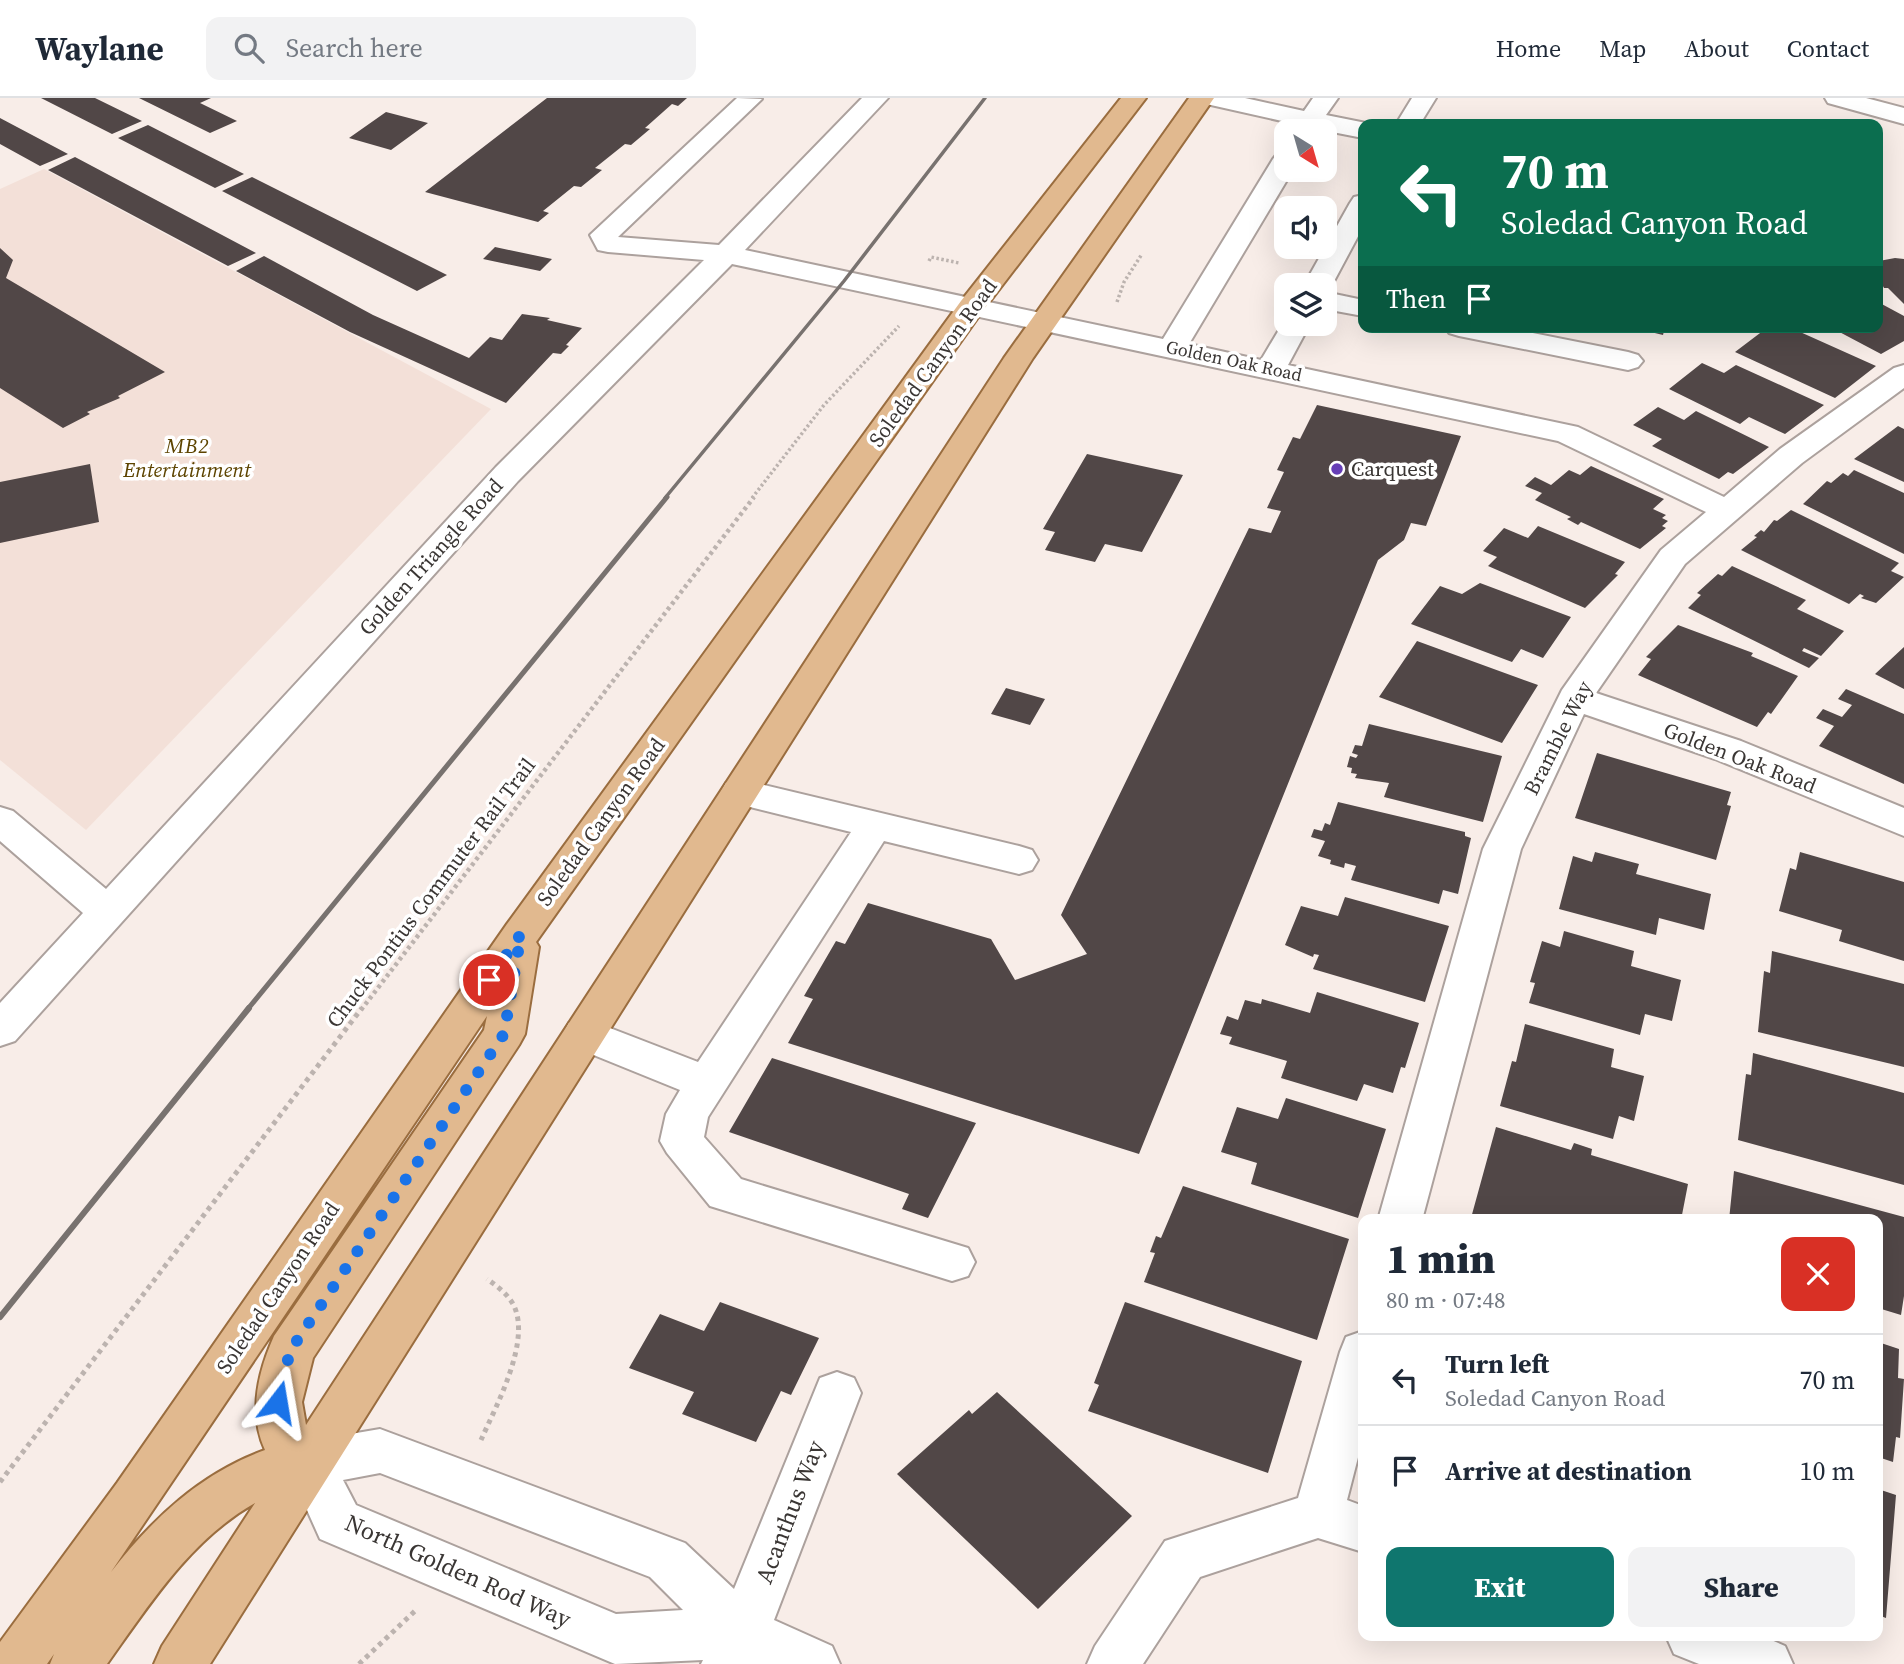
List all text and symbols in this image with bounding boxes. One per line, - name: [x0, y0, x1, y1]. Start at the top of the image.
- search box: [206, 17, 696, 80]
- text: Waylane: [35, 26, 164, 71]
- icon: search: [230, 29, 268, 67]
- text: Search here: [286, 30, 423, 66]
- text: Home: [1496, 32, 1561, 65]
- text: Map: [1599, 32, 1646, 65]
- text: About: [1684, 32, 1749, 65]
- text: Contact: [1787, 32, 1869, 65]
- north arrow: [1274, 119, 1337, 182]
- map controls: [1274, 119, 1337, 336]
- text: 70 m: [1501, 137, 1609, 204]
- icon: left: [1386, 147, 1477, 238]
- button: sound: [1274, 196, 1337, 259]
- text: Soledad Canyon Road: [1501, 201, 1808, 245]
- street label: Soledad Canyon Road: [862, 273, 1004, 453]
- button: layers: [1274, 273, 1337, 336]
- icon: arrive: [1460, 280, 1498, 318]
- text: Then: [1386, 281, 1446, 317]
- street label: Golden Oak Road: [1164, 334, 1304, 387]
- park label: MB2 Entertainment: [122, 431, 252, 484]
- place label: Carquest: [1351, 454, 1434, 483]
- marker: Carquest: [1329, 461, 1345, 477]
- street label: Golden Triangle Road: [352, 472, 509, 642]
- street label: Bramble Way: [1516, 676, 1599, 800]
- street label: Golden Oak Road: [1660, 715, 1821, 800]
- street label: Soledad Canyon Road: [530, 732, 672, 912]
- street label: Chuck Pontius Commuter Rail Trail: [319, 752, 542, 1034]
- pin: [459, 950, 519, 1010]
- icon: arrive: [470, 961, 508, 999]
- street label: Soledad Canyon Road: [209, 1196, 346, 1379]
- text: 1 min: [1386, 1229, 1496, 1287]
- button: close: [1781, 1237, 1855, 1311]
- text: 80 m · 07:48: [1386, 1284, 1506, 1316]
- text: Turn left: [1445, 1346, 1549, 1382]
- icon: left: [1386, 1361, 1424, 1399]
- text: 70 m: [1800, 1362, 1855, 1398]
- position arrow: [241, 1365, 315, 1439]
- text: Soledad Canyon Road: [1445, 1382, 1665, 1414]
- street label: Acanthus Way: [747, 1435, 832, 1588]
- icon: arrive: [1386, 1452, 1424, 1490]
- text: Arrive at destination: [1445, 1453, 1692, 1489]
- text: 10 m: [1800, 1453, 1855, 1489]
- street label: North Golden Rod Way: [340, 1506, 577, 1636]
- button: Exit: [1386, 1547, 1614, 1627]
- button: Share: [1628, 1547, 1855, 1627]

